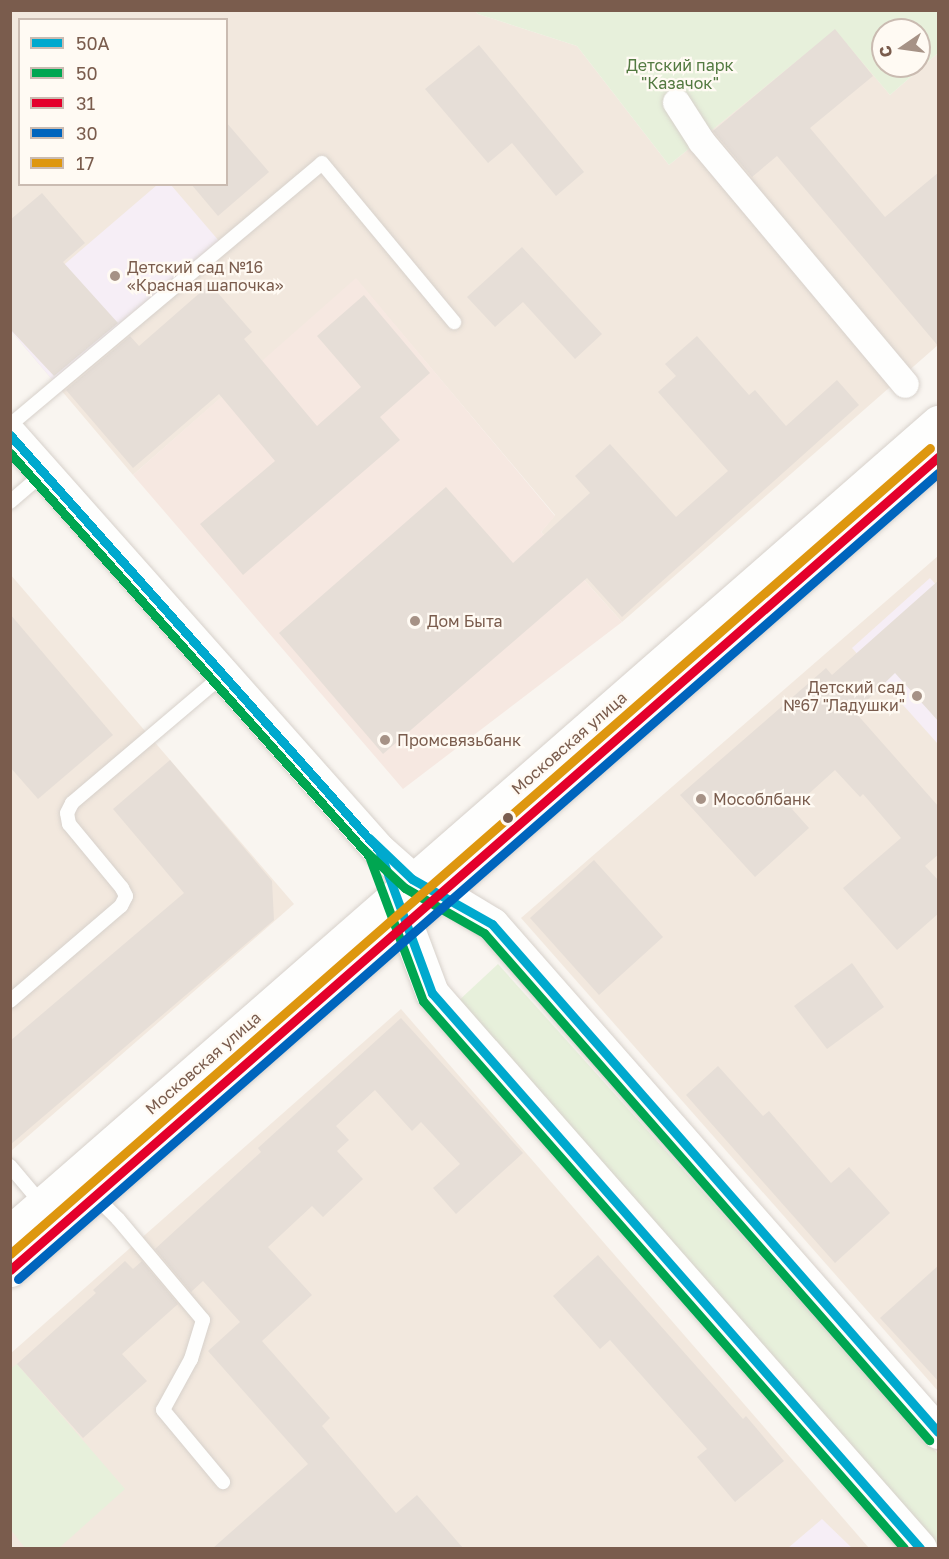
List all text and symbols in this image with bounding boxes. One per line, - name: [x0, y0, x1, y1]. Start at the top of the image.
- legend: [18, 18, 228, 186]
- north arrow: [871, 18, 931, 78]
- text: 50А: [76, 32, 110, 54]
- text: С: [874, 44, 896, 59]
- park label: Детский парк "Казачок": [626, 55, 734, 93]
- text: 50: [76, 62, 98, 84]
- text: 31: [76, 92, 95, 114]
- text: 30: [76, 122, 98, 144]
- text: 17: [76, 152, 94, 174]
- place label: Детский сад №16 «Красная шапочка»: [127, 257, 283, 295]
- marker: Детский сад №16 «Красная шапочка»: [108, 269, 122, 283]
- place label: Дом Быта: [427, 611, 503, 631]
- marker: Дом Быта: [408, 614, 422, 628]
- place label: Детский сад №67 "Ладушки": [783, 677, 905, 715]
- street label: Московская улица: [507, 688, 631, 798]
- marker: Детский сад №67 "Ладушки": [910, 689, 924, 703]
- place label: Промсвязьбанк: [397, 730, 521, 750]
- marker: Промсвязьбанк: [378, 733, 392, 747]
- place label: Мособлбанк: [713, 789, 811, 809]
- marker: Мособлбанк: [694, 792, 708, 806]
- unlabelled marker: [502, 812, 514, 824]
- street label: Московская улица: [141, 1008, 265, 1118]

